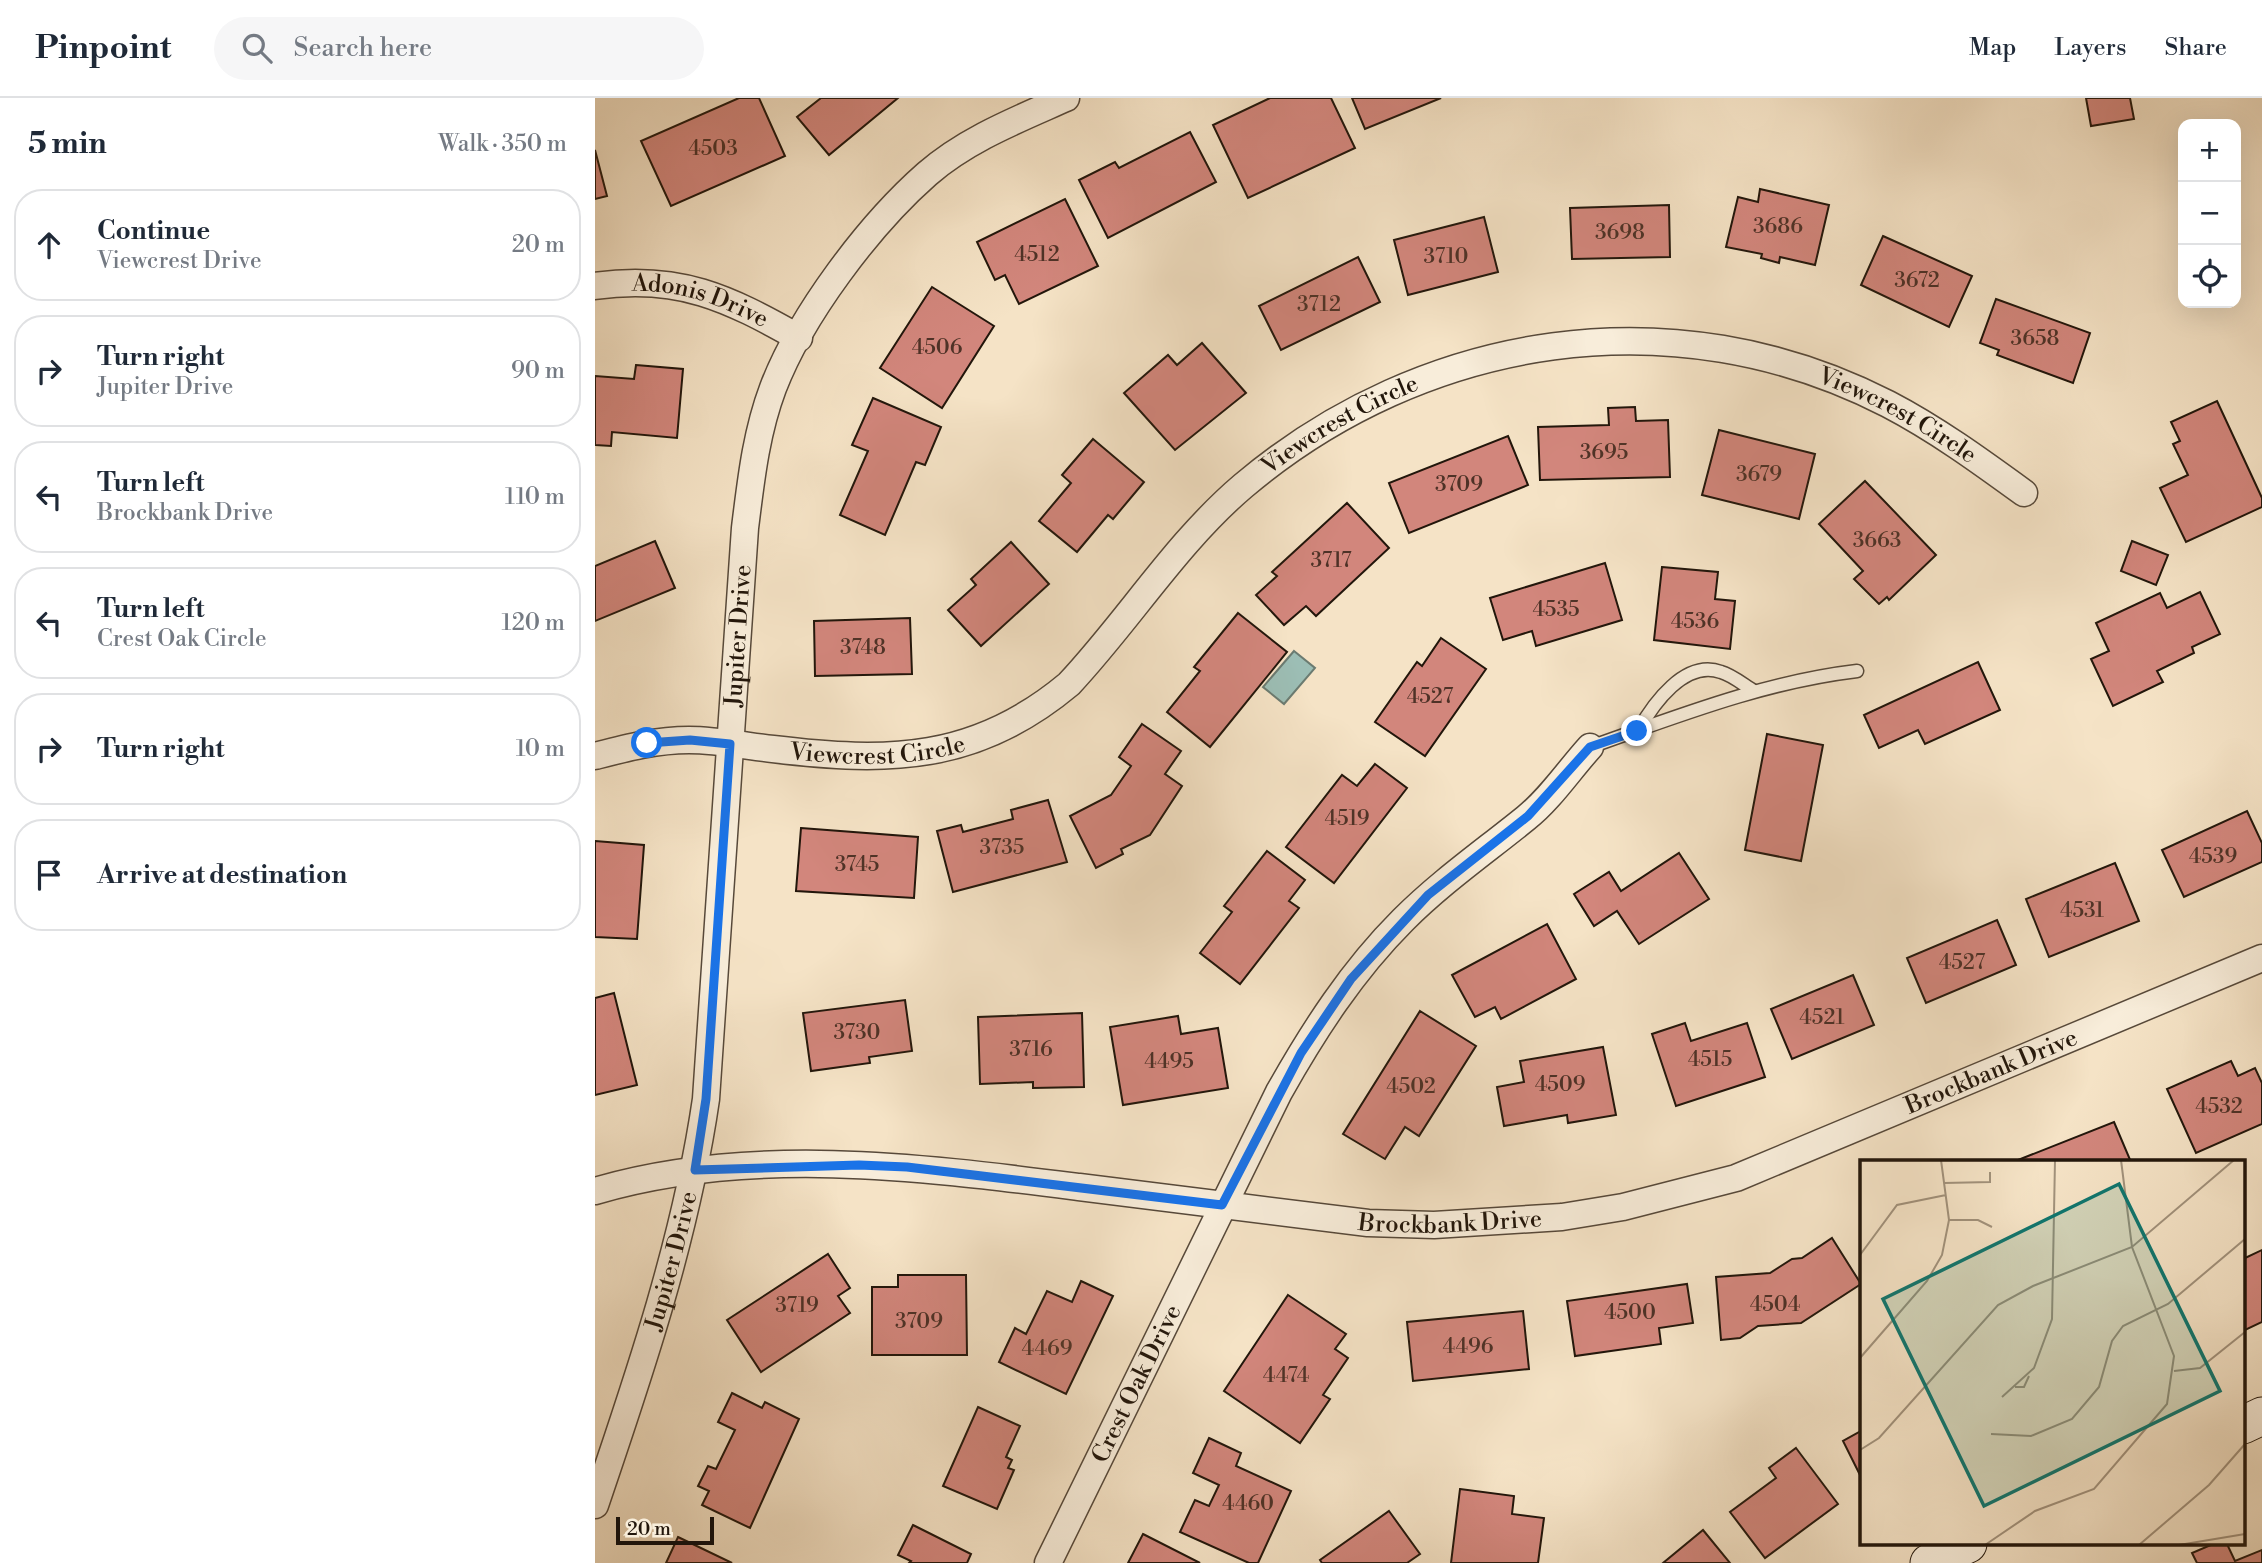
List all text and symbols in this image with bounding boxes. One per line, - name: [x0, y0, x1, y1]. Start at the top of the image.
- search box: [214, 17, 704, 80]
- text: Pinpoint: [35, 28, 172, 69]
- icon: search: [238, 29, 276, 67]
- text: Search here: [294, 32, 432, 64]
- text: Map: [1969, 33, 2016, 63]
- text: Layers: [2054, 33, 2126, 63]
- text: Share: [2164, 33, 2227, 63]
- map controls: [2178, 119, 2241, 308]
- button: +: [2178, 119, 2241, 182]
- text: 5 min: [28, 125, 107, 163]
- text: Walk · 350 m: [438, 130, 567, 158]
- house number: 4503: [688, 136, 738, 162]
- button: −: [2178, 182, 2241, 245]
- house number: 3686: [1753, 214, 1803, 240]
- text: Continue: [97, 215, 210, 247]
- house number: 3698: [1595, 220, 1645, 246]
- icon: ahead: [30, 226, 68, 264]
- text: 20 m: [512, 231, 565, 259]
- house number: 4512: [1014, 242, 1060, 268]
- house number: 3710: [1424, 244, 1468, 270]
- button: locate: [2178, 245, 2241, 308]
- text: Viewcrest Drive: [97, 247, 262, 275]
- house number: 3672: [1894, 268, 1940, 294]
- street label: Adonis Drive: [631, 269, 773, 335]
- house number: 3712: [1297, 292, 1341, 318]
- house number: 3658: [2011, 326, 2059, 352]
- house number: 4506: [912, 335, 963, 361]
- text: Turn right: [97, 341, 225, 373]
- icon: right: [30, 352, 68, 390]
- text: 90 m: [511, 357, 565, 385]
- street label: Viewcrest Circle: [1813, 361, 1982, 471]
- street label: Viewcrest Circle: [1255, 369, 1423, 482]
- text: Jupiter Drive: [97, 373, 233, 401]
- house number: 3695: [1580, 440, 1628, 466]
- house number: 3679: [1736, 462, 1782, 488]
- text: Turn left: [97, 467, 205, 499]
- house number: 3709: [1435, 472, 1483, 498]
- icon: left: [30, 478, 68, 516]
- text: 110 m: [505, 483, 565, 511]
- text: Brockbank Drive: [97, 499, 273, 527]
- house number: 3663: [1853, 528, 1901, 554]
- house number: 3717: [1310, 548, 1352, 574]
- street label: Jupiter Drive: [719, 564, 758, 709]
- text: Turn left: [97, 593, 205, 625]
- house number: 4535: [1532, 597, 1580, 623]
- icon: left: [30, 604, 68, 642]
- text: 120 m: [501, 609, 565, 637]
- house number: 4536: [1671, 609, 1719, 635]
- text: Crest Oak Circle: [97, 625, 267, 653]
- house number: 3748: [840, 635, 886, 661]
- house number: 4527: [1407, 684, 1454, 710]
- route end: [1621, 715, 1652, 746]
- route start: [631, 727, 662, 758]
- street label: Viewcrest Circle: [787, 729, 969, 772]
- icon: right: [30, 730, 68, 768]
- text: Turn right: [97, 733, 225, 765]
- text: 10 m: [516, 735, 565, 763]
- house number: 4519: [1324, 806, 1370, 832]
- house number: 3735: [980, 835, 1024, 861]
- house number: 4539: [2189, 844, 2237, 870]
- house number: 3745: [835, 852, 879, 878]
- icon: arrive: [30, 856, 68, 894]
- text: Arrive at destination: [97, 859, 347, 891]
- house number: 4531: [2060, 898, 2104, 924]
- house number: 4527: [1939, 950, 1986, 976]
- house number: 4521: [1799, 1005, 1845, 1031]
- house number: 3730: [833, 1020, 881, 1046]
- street label: Brockbank Drive: [1900, 1023, 2082, 1122]
- house number: 3716: [1009, 1037, 1053, 1063]
- house number: 4515: [1688, 1047, 1732, 1073]
- house number: 4495: [1144, 1049, 1194, 1075]
- house number: 4509: [1535, 1072, 1585, 1098]
- house number: 4502: [1386, 1074, 1436, 1100]
- house number: 4532: [2195, 1094, 2243, 1120]
- inset map: [1860, 1160, 2245, 1546]
- street label: Jupiter Drive: [639, 1189, 704, 1335]
- street label: Brockbank Drive: [1355, 1204, 1543, 1241]
- house number: 4504: [1750, 1292, 1800, 1318]
- house number: 3719: [775, 1293, 819, 1319]
- street label: Crest Oak Drive: [1086, 1300, 1188, 1468]
- house number: 4500: [1604, 1300, 1656, 1326]
- house number: 3709: [895, 1309, 943, 1335]
- house number: 4496: [1443, 1334, 1494, 1360]
- house number: 4469: [1022, 1336, 1072, 1362]
- house number: 4474: [1263, 1363, 1309, 1389]
- house number: 4460: [1222, 1491, 1274, 1517]
- scale bar: [616, 1514, 714, 1546]
- text: 20 m: [627, 1517, 671, 1541]

